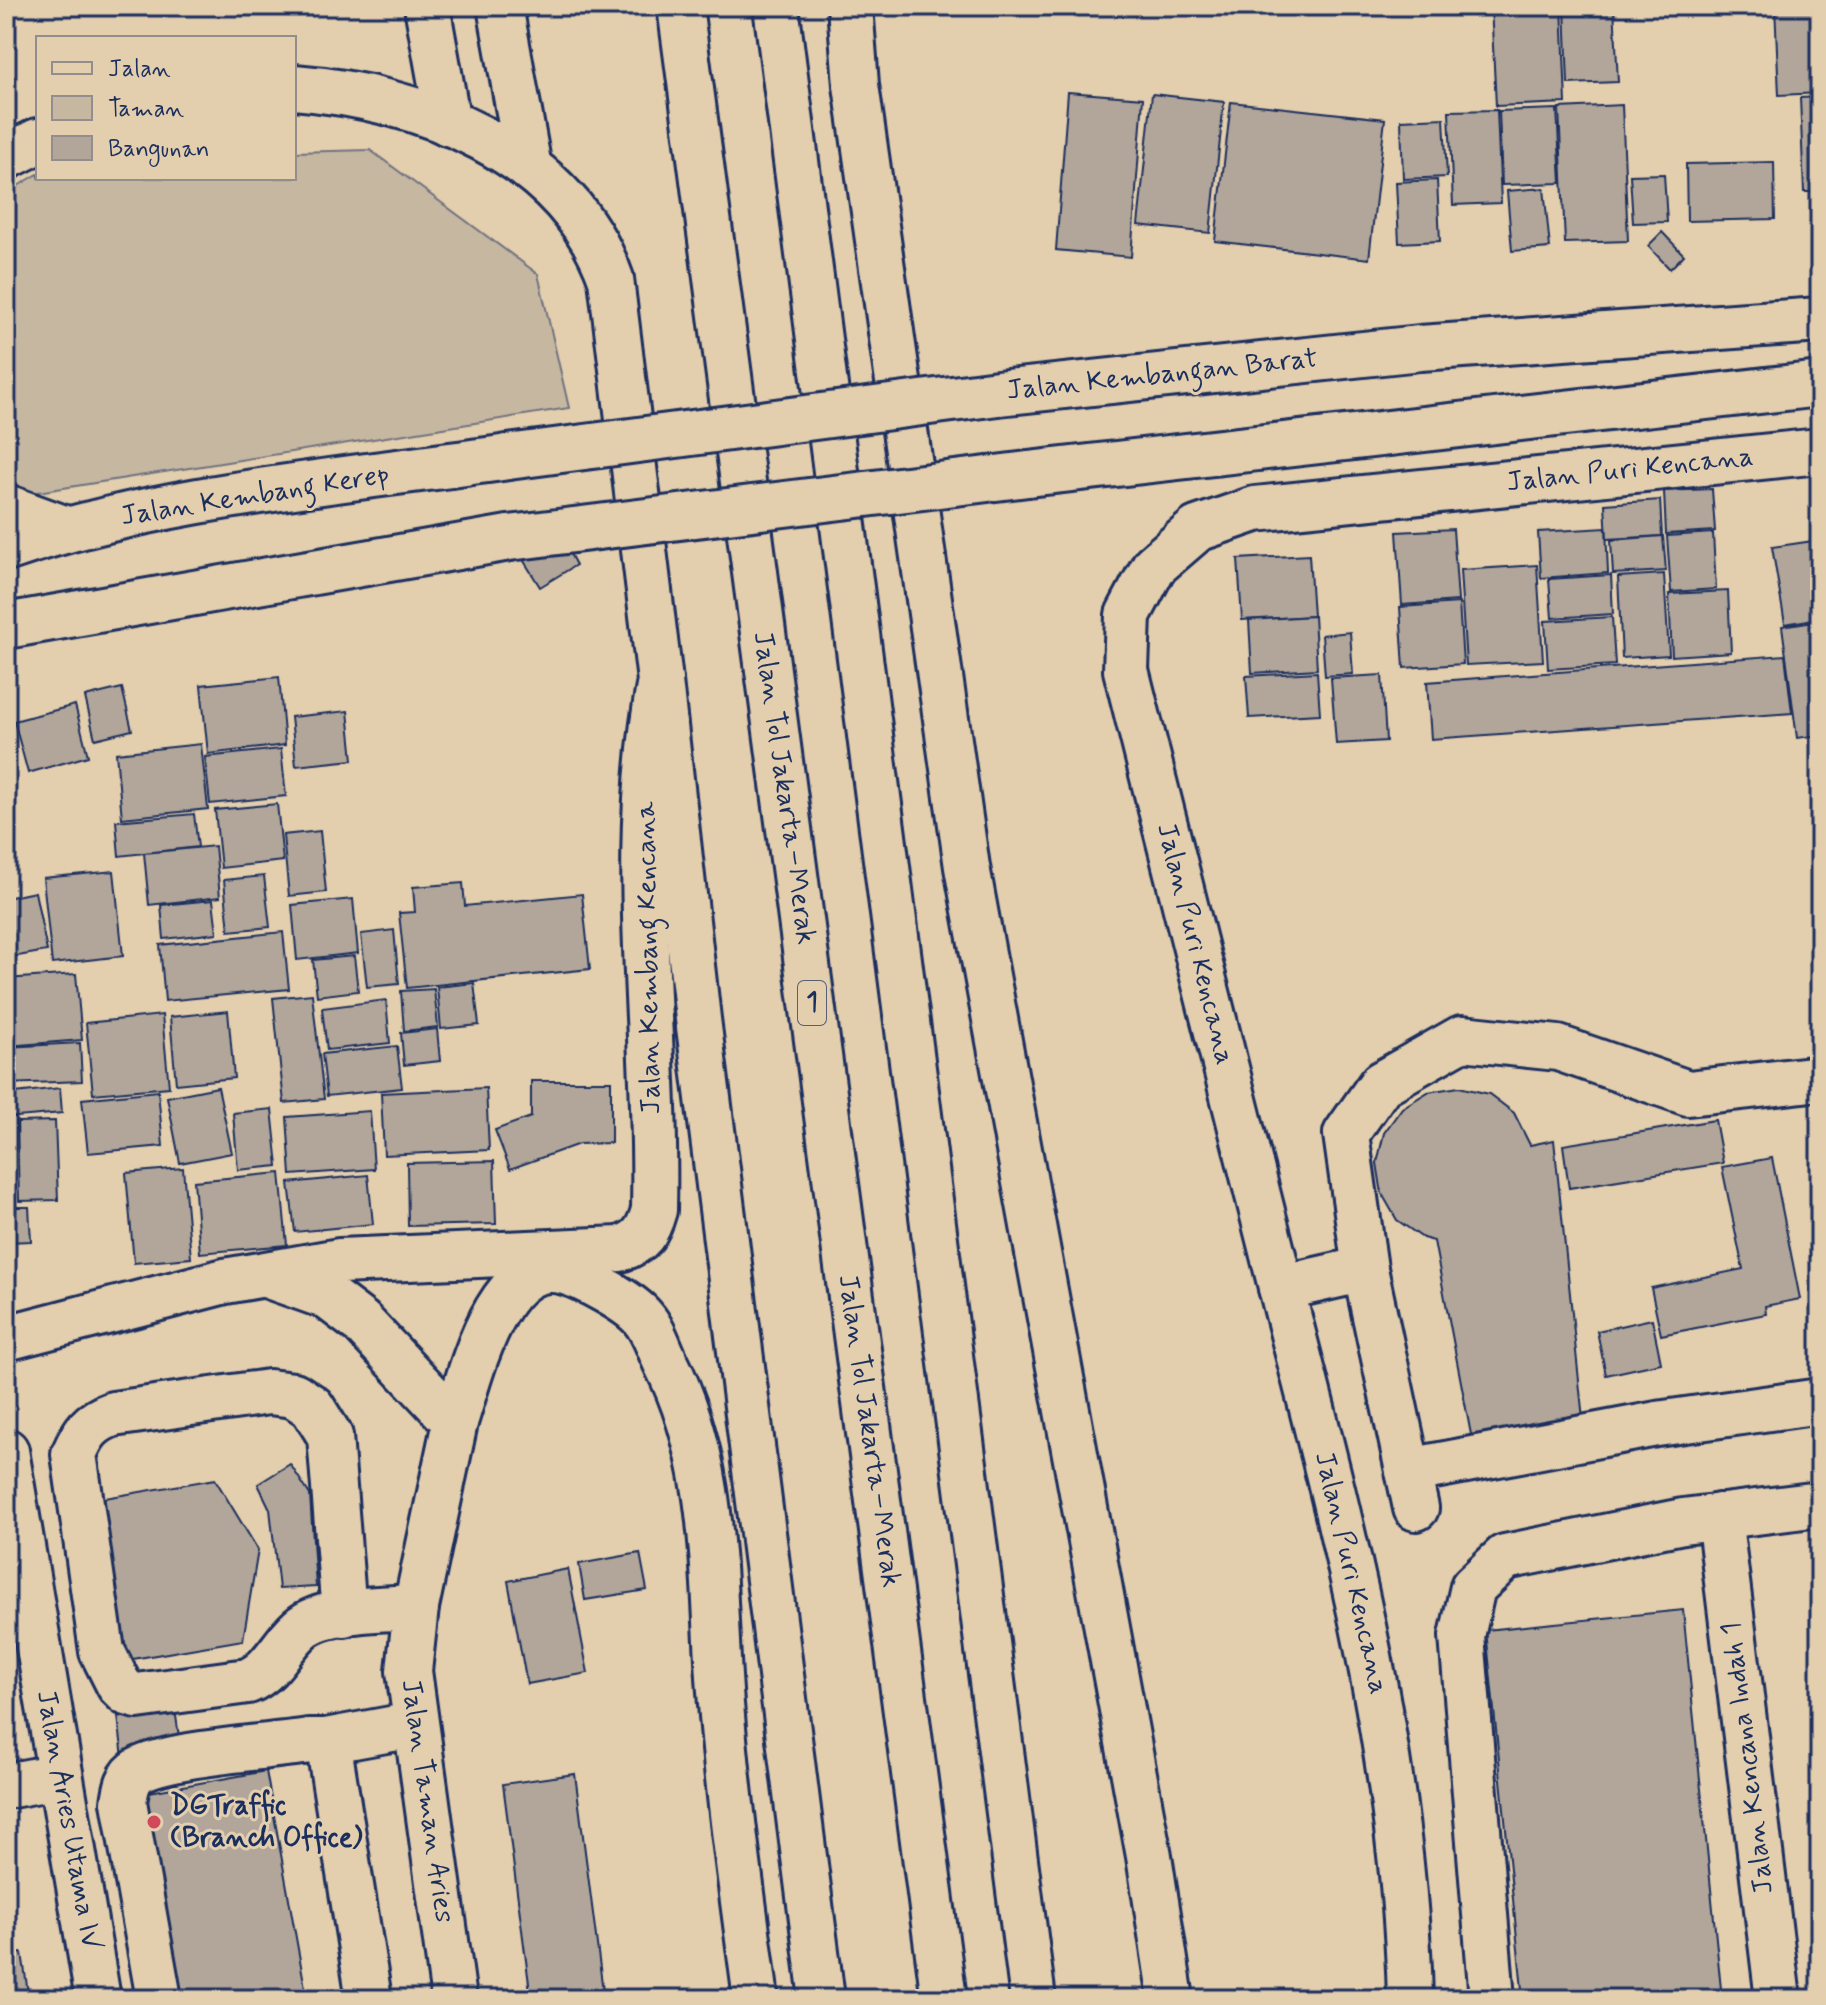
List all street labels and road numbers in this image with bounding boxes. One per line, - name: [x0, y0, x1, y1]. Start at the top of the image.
- street label: Jalan Kembangan Barat: [1005, 340, 1320, 413]
- street label: Jalan Puri Kencana: [1505, 439, 1755, 501]
- street label: Jalan Kembang Kerep: [118, 457, 392, 538]
- street label: Jalan Tol Jakarta–Merak: [744, 629, 824, 947]
- street label: Jalan Kembang Kencana: [628, 801, 673, 1115]
- street label: Jalan Puri Kencana: [1147, 819, 1243, 1069]
- road number: 1: [798, 981, 826, 1025]
- street label: Jalan Tol Jakarta–Merak: [829, 1272, 909, 1590]
- street label: Jalan Puri Kencana: [1305, 1448, 1397, 1698]
- street label: Jalan Kencana Indah 1: [1713, 1620, 1783, 1896]
- street label: Jalan Taman Aries: [392, 1677, 462, 1925]
- street label: Jalan Aries Utama IV: [27, 1687, 109, 1953]

